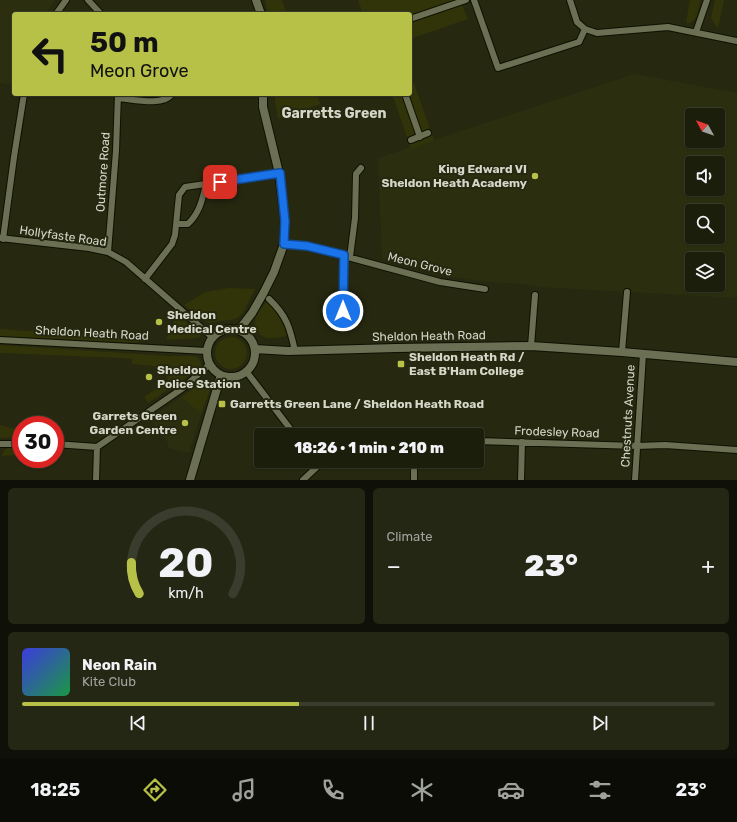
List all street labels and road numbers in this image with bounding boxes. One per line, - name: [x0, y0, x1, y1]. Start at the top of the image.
- street label: Outmore Road: [93, 132, 113, 212]
- street label: Hollyfaste Road: [18, 223, 108, 249]
- street label: Meon Grove: [386, 249, 454, 279]
- street label: Sheldon Heath Road: [35, 323, 149, 343]
- street label: Sheldon Heath Road: [372, 328, 486, 344]
- street label: Chestnuts Avenue: [618, 364, 638, 468]
- street label: Frodesley Road: [514, 424, 600, 440]

